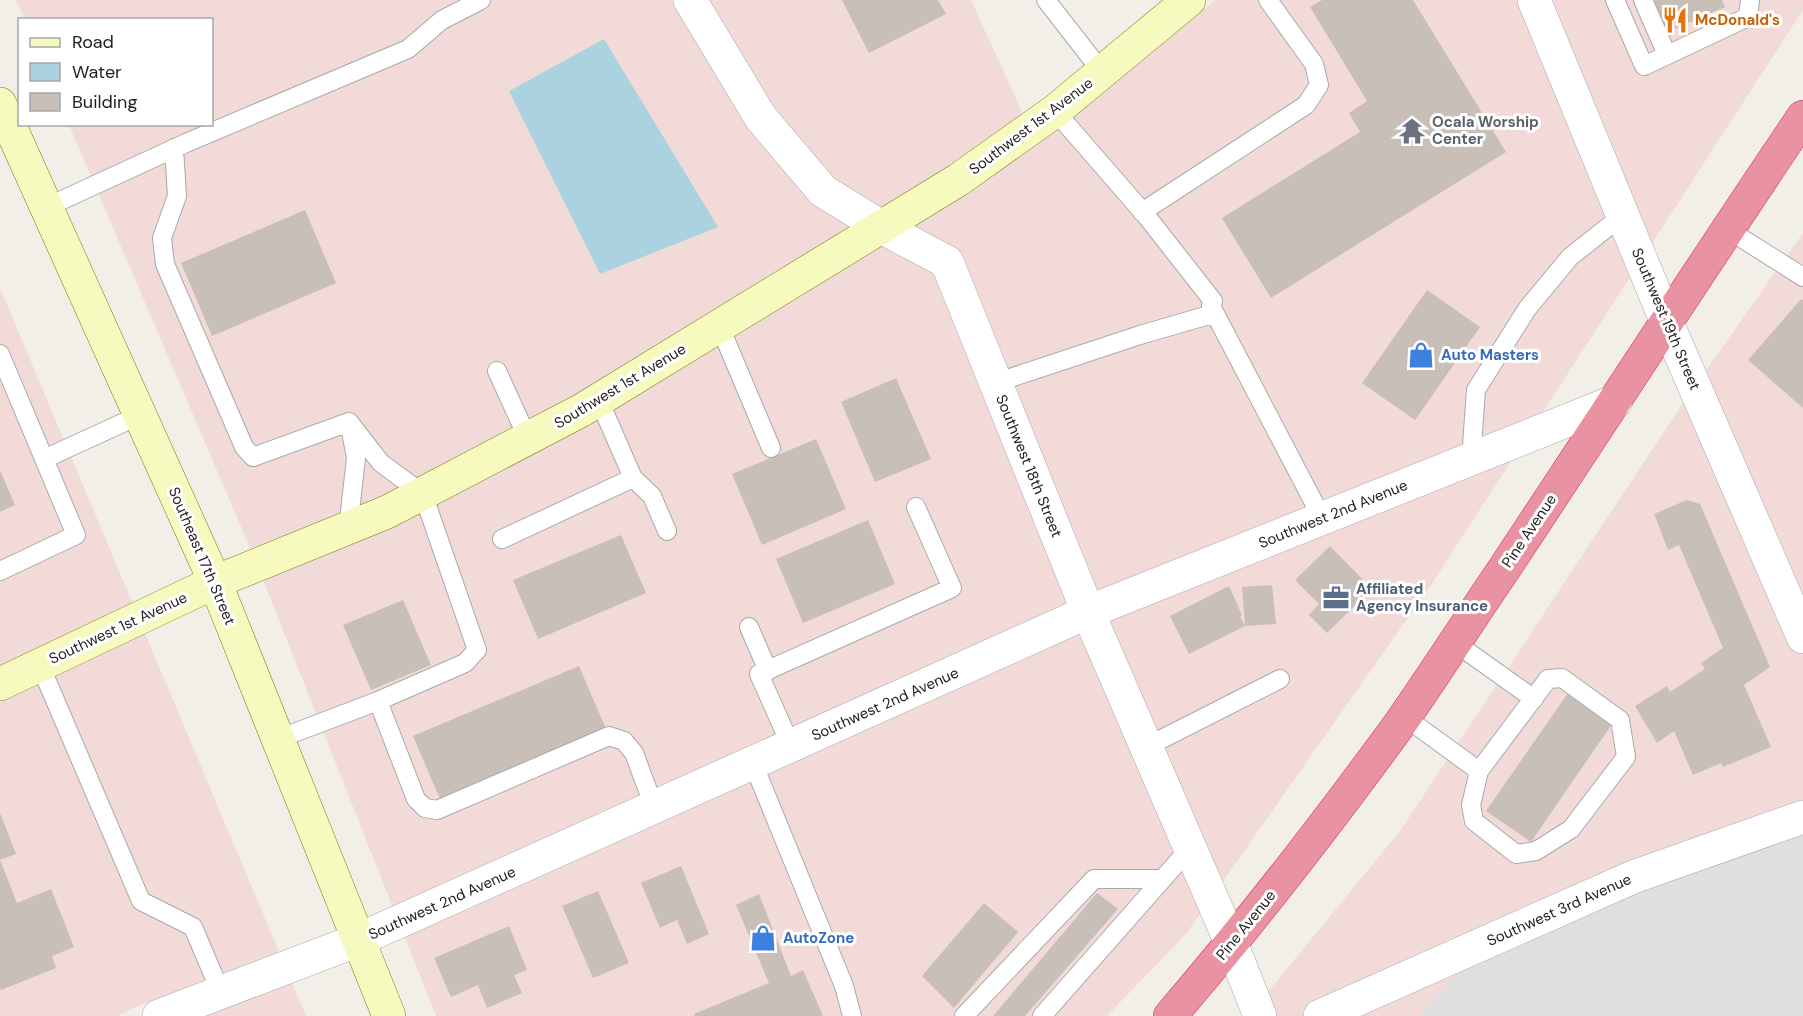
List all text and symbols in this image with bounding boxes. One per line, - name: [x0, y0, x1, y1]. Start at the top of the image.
- restaurant icon: McDonald's: [1660, 5, 1690, 35]
- place label: McDonald's: [1695, 10, 1780, 30]
- legend: [18, 18, 213, 126]
- text: Road: [72, 30, 114, 54]
- text: Water: [72, 60, 122, 84]
- street label: Southwest 1st Avenue: [965, 73, 1097, 179]
- text: Building: [72, 90, 137, 114]
- place label: Ocala Worship Center: [1432, 112, 1539, 149]
- temple icon: Ocala Worship Center: [1397, 116, 1427, 146]
- street label: Southwest 19th Street: [1627, 245, 1705, 393]
- street label: Southwest 1st Avenue: [550, 339, 690, 433]
- shop icon: Auto Masters: [1406, 340, 1436, 370]
- place label: Auto Masters: [1441, 345, 1539, 365]
- street label: Southwest 18th Street: [991, 392, 1067, 540]
- street label: Southwest 2nd Avenue: [1256, 475, 1410, 553]
- street label: Southeast 17th Street: [164, 484, 240, 628]
- street label: Pine Avenue: [1497, 490, 1561, 572]
- place label: Affiliated Agency Insurance: [1356, 579, 1488, 616]
- office icon: Affiliated Agency Insurance: [1321, 583, 1351, 613]
- street label: Southwest 1st Avenue: [46, 587, 190, 669]
- street label: Southwest 2nd Avenue: [808, 663, 962, 745]
- street label: Southwest 2nd Avenue: [365, 862, 519, 944]
- street label: Southwest 3rd Avenue: [1484, 869, 1634, 951]
- street label: Pine Avenue: [1212, 886, 1280, 964]
- shop icon: AutoZone: [748, 923, 778, 953]
- place label: AutoZone: [783, 928, 854, 948]

